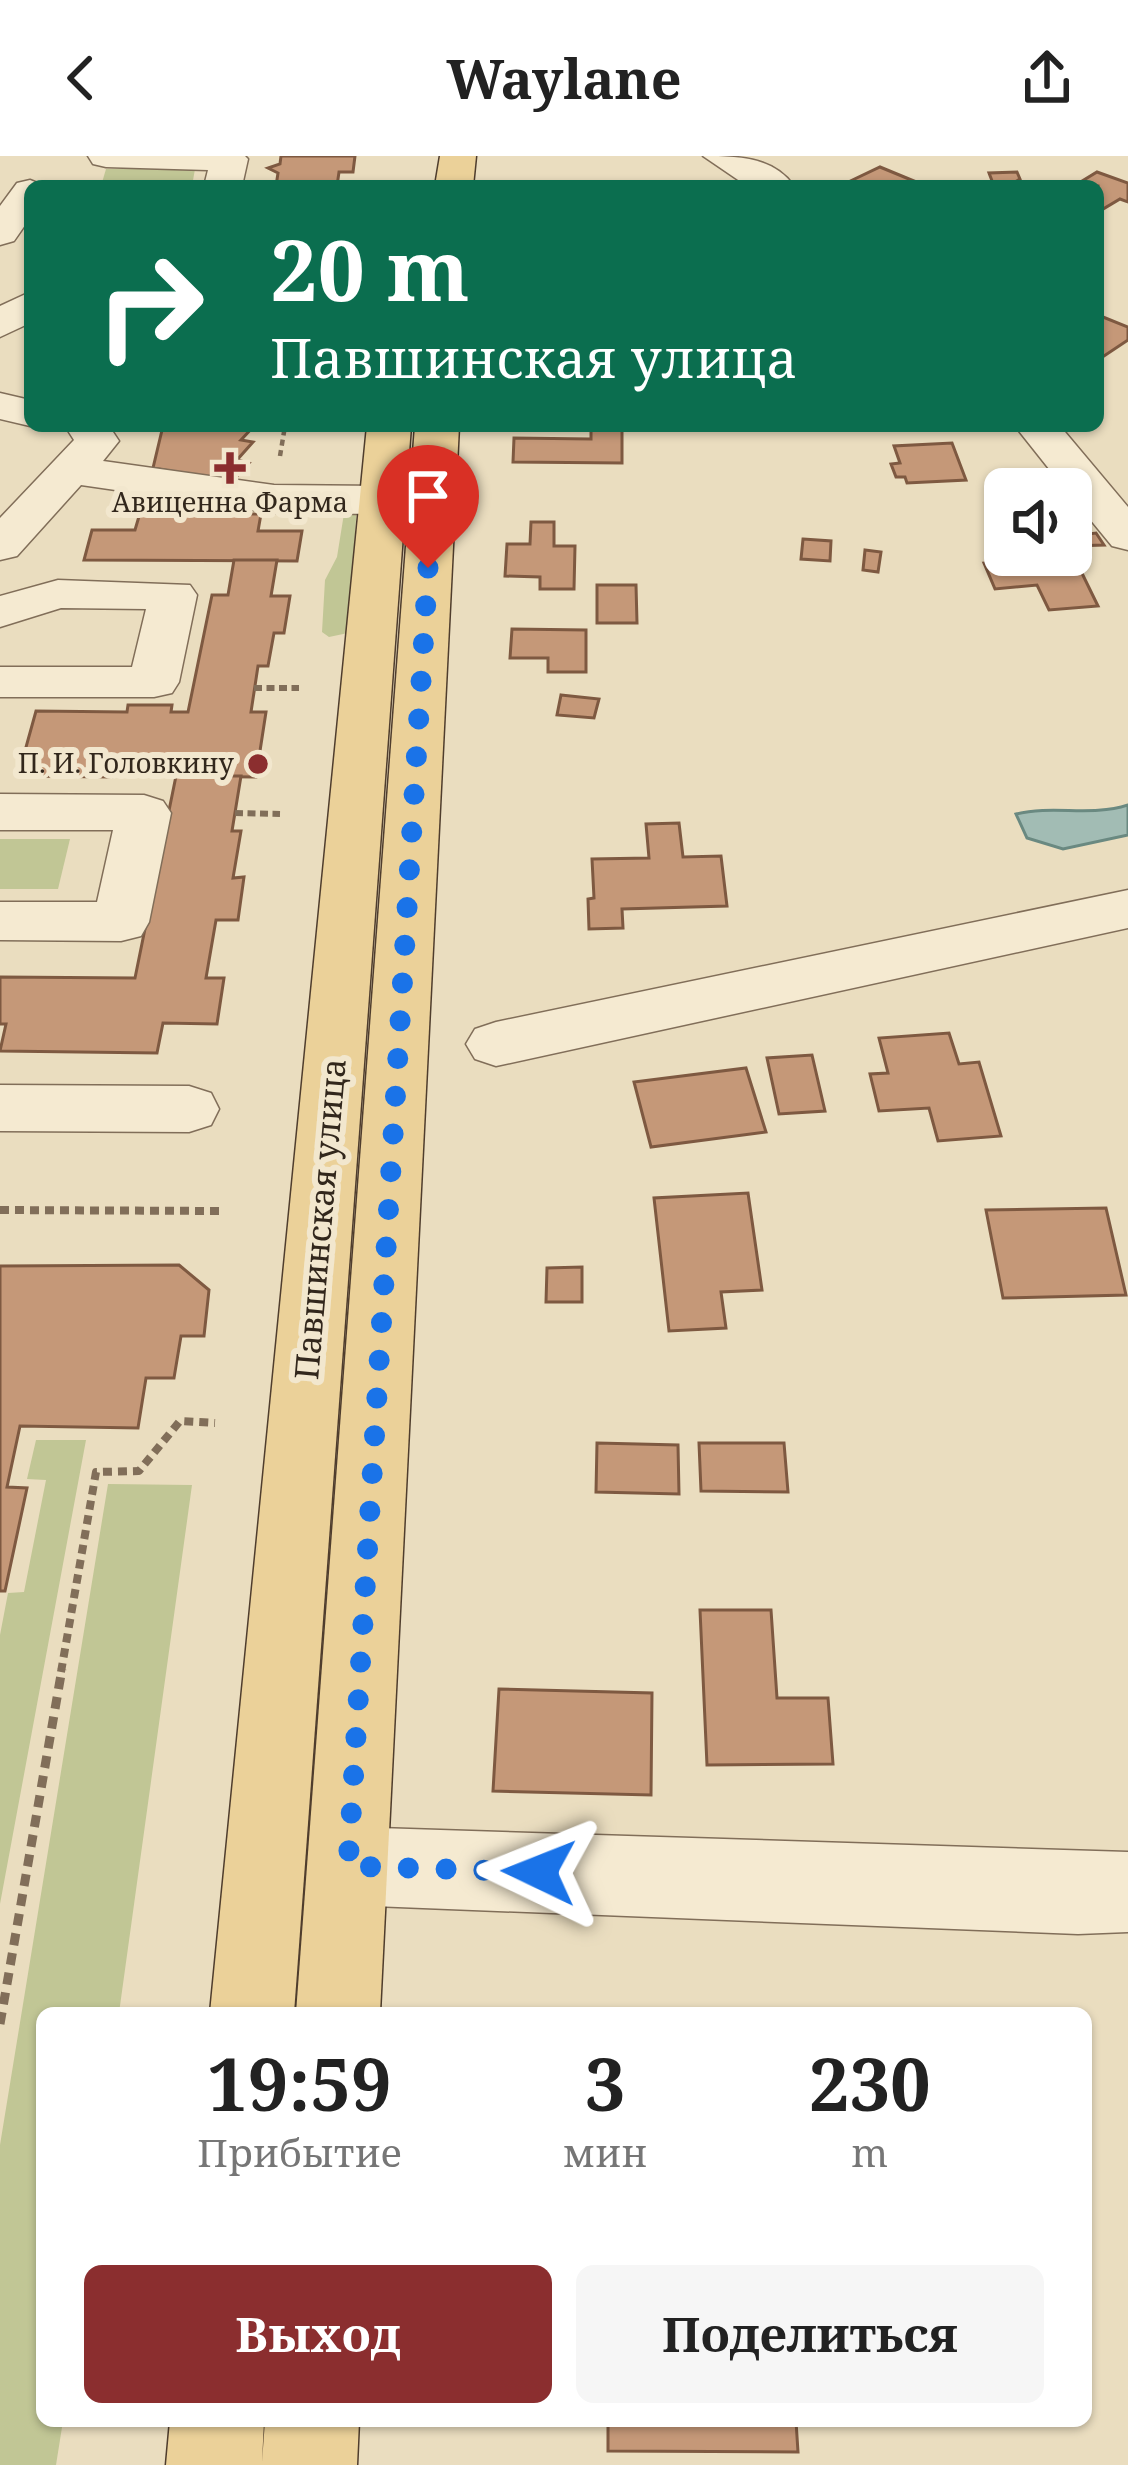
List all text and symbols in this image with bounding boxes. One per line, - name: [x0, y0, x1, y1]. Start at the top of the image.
- text: Waylane: [446, 41, 682, 115]
- icon: back: [48, 45, 114, 111]
- icon: share: [1014, 45, 1080, 111]
- text: 20 m: [270, 211, 470, 326]
- icon: right: [72, 228, 228, 384]
- text: Павшинская улица: [270, 320, 798, 394]
- pin: [377, 445, 479, 568]
- marker: Авиценна Фарма: [217, 455, 243, 481]
- icon: arrive: [395, 463, 461, 529]
- map controls: [984, 468, 1092, 576]
- button: sound: [984, 468, 1092, 576]
- place label: Авиценна Фарма: [112, 483, 348, 520]
- place label: П. И. Головкину: [18, 744, 235, 781]
- marker: П. И. Головкину: [245, 751, 271, 777]
- street label: Павшинская улица: [283, 1056, 356, 1381]
- position arrow: [476, 1809, 602, 1935]
- text: 19:59: [207, 2034, 392, 2132]
- text: 3: [585, 2034, 626, 2132]
- text: 230: [809, 2034, 931, 2132]
- text: Прибытие: [197, 2125, 402, 2178]
- text: мин: [563, 2125, 647, 2178]
- text: m: [851, 2125, 888, 2178]
- button: Выход: [84, 2265, 552, 2403]
- button: Поделиться: [576, 2265, 1044, 2403]

